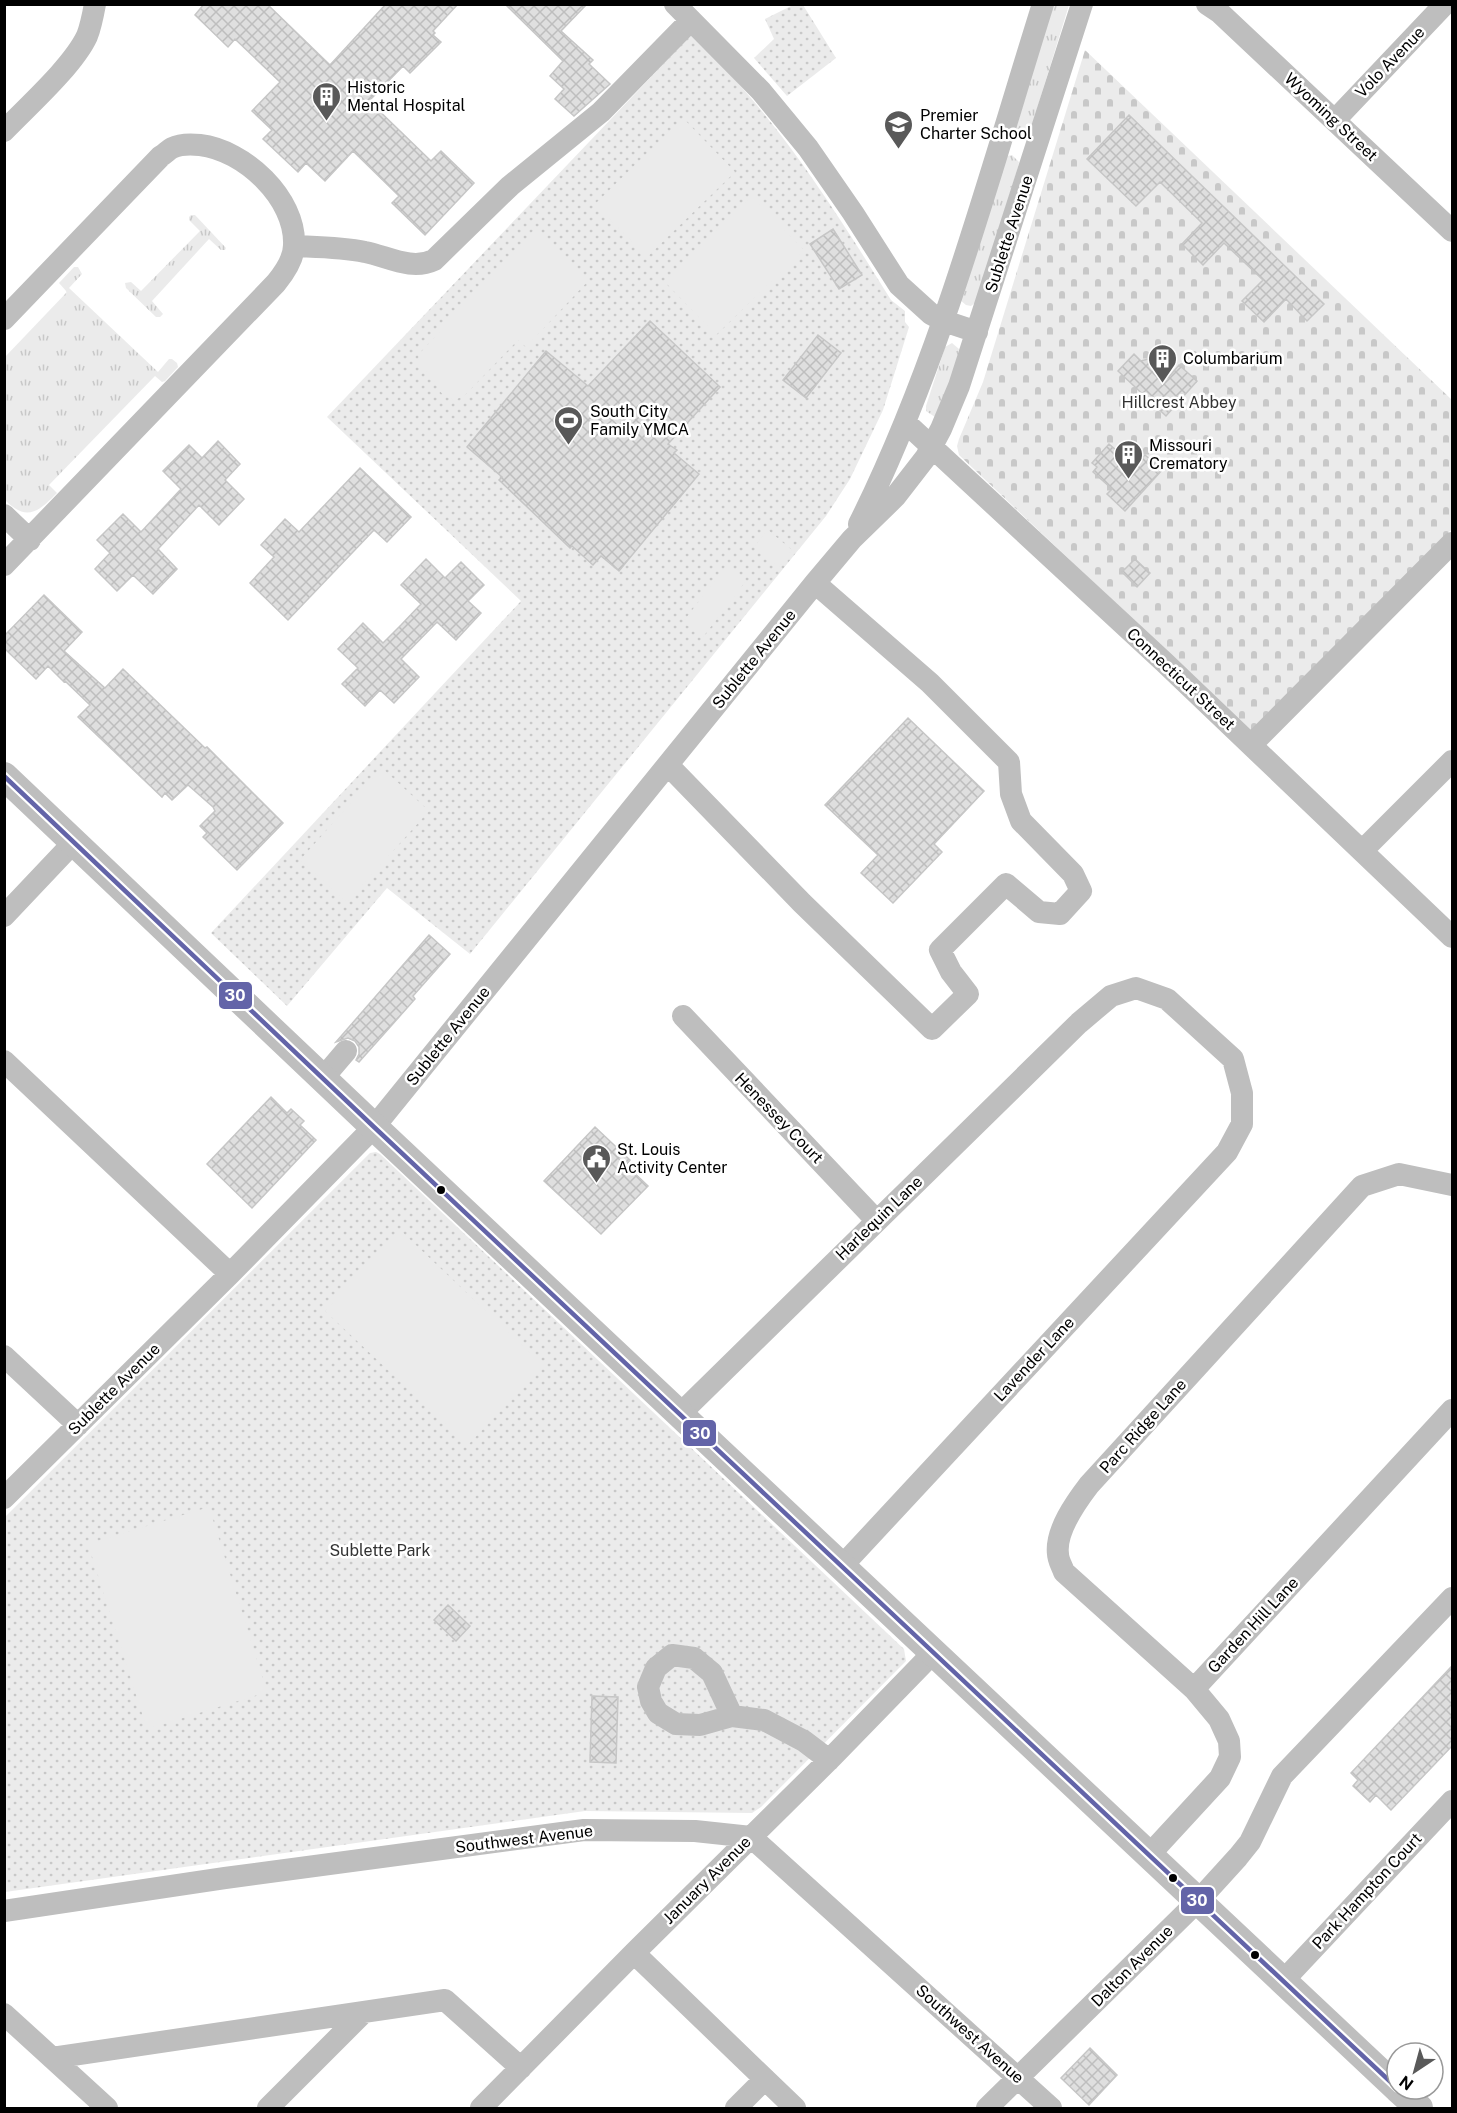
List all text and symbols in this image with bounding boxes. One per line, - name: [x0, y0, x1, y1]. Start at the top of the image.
- street label: Volo Avenue: [1351, 23, 1429, 101]
- street label: Wyoming Street: [1280, 69, 1382, 165]
- place label: Historic Mental Hospital: [347, 78, 466, 115]
- building icon: Historic Mental Hospital: [310, 80, 342, 122]
- place label: Premier Charter School: [920, 106, 1032, 143]
- school or university icon: Premier Charter School: [883, 108, 915, 150]
- street label: Sublette Avenue: [981, 173, 1037, 295]
- building icon: Columbarium: [1146, 342, 1178, 384]
- place label: Columbarium: [1183, 349, 1283, 368]
- park label: Hillcrest Abbey: [1121, 393, 1237, 412]
- place label: South City Family YMCA: [590, 402, 689, 439]
- sports icon: South City Family YMCA: [553, 404, 585, 446]
- place label: Missouri Crematory: [1149, 436, 1228, 473]
- building icon: Missouri Crematory: [1112, 438, 1144, 480]
- street label: Sublette Avenue: [708, 606, 800, 712]
- street label: Connecticut Street: [1123, 624, 1239, 734]
- line badge: 30: [218, 981, 253, 1010]
- street label: Sublette Avenue: [402, 983, 494, 1089]
- text: 30: [225, 986, 245, 1005]
- street label: Henessey Court: [731, 1069, 827, 1167]
- place label: St. Louis Activity Center: [617, 1140, 728, 1177]
- public building icon: St. Louis Activity Center: [580, 1142, 612, 1184]
- street label: Harlequin Lane: [832, 1172, 926, 1264]
- unlabelled marker: [435, 1184, 447, 1196]
- street label: Lavender Lane: [990, 1313, 1078, 1405]
- street label: Sublette Avenue: [64, 1339, 164, 1439]
- street label: Parc Ridge Lane: [1096, 1375, 1190, 1477]
- line badge: 30: [682, 1419, 717, 1447]
- text: 30: [690, 1424, 710, 1443]
- park label: Sublette Park: [329, 1541, 431, 1560]
- street label: Garden Hill Lane: [1204, 1573, 1302, 1677]
- street label: Southwest Avenue: [454, 1821, 594, 1857]
- street label: Park Hampton Court: [1308, 1829, 1426, 1953]
- street label: January Avenue: [659, 1832, 755, 1928]
- unlabelled marker: [1167, 1872, 1179, 1884]
- line badge: 30: [1180, 1886, 1215, 1915]
- text: 30: [1187, 1891, 1207, 1910]
- street label: Dalton Avenue: [1087, 1921, 1177, 2011]
- unlabelled marker: [1249, 1949, 1261, 1961]
- street label: Southwest Avenue: [912, 1981, 1028, 2087]
- north arrow: [1385, 2041, 1445, 2101]
- text: N: [1396, 2071, 1417, 2094]

